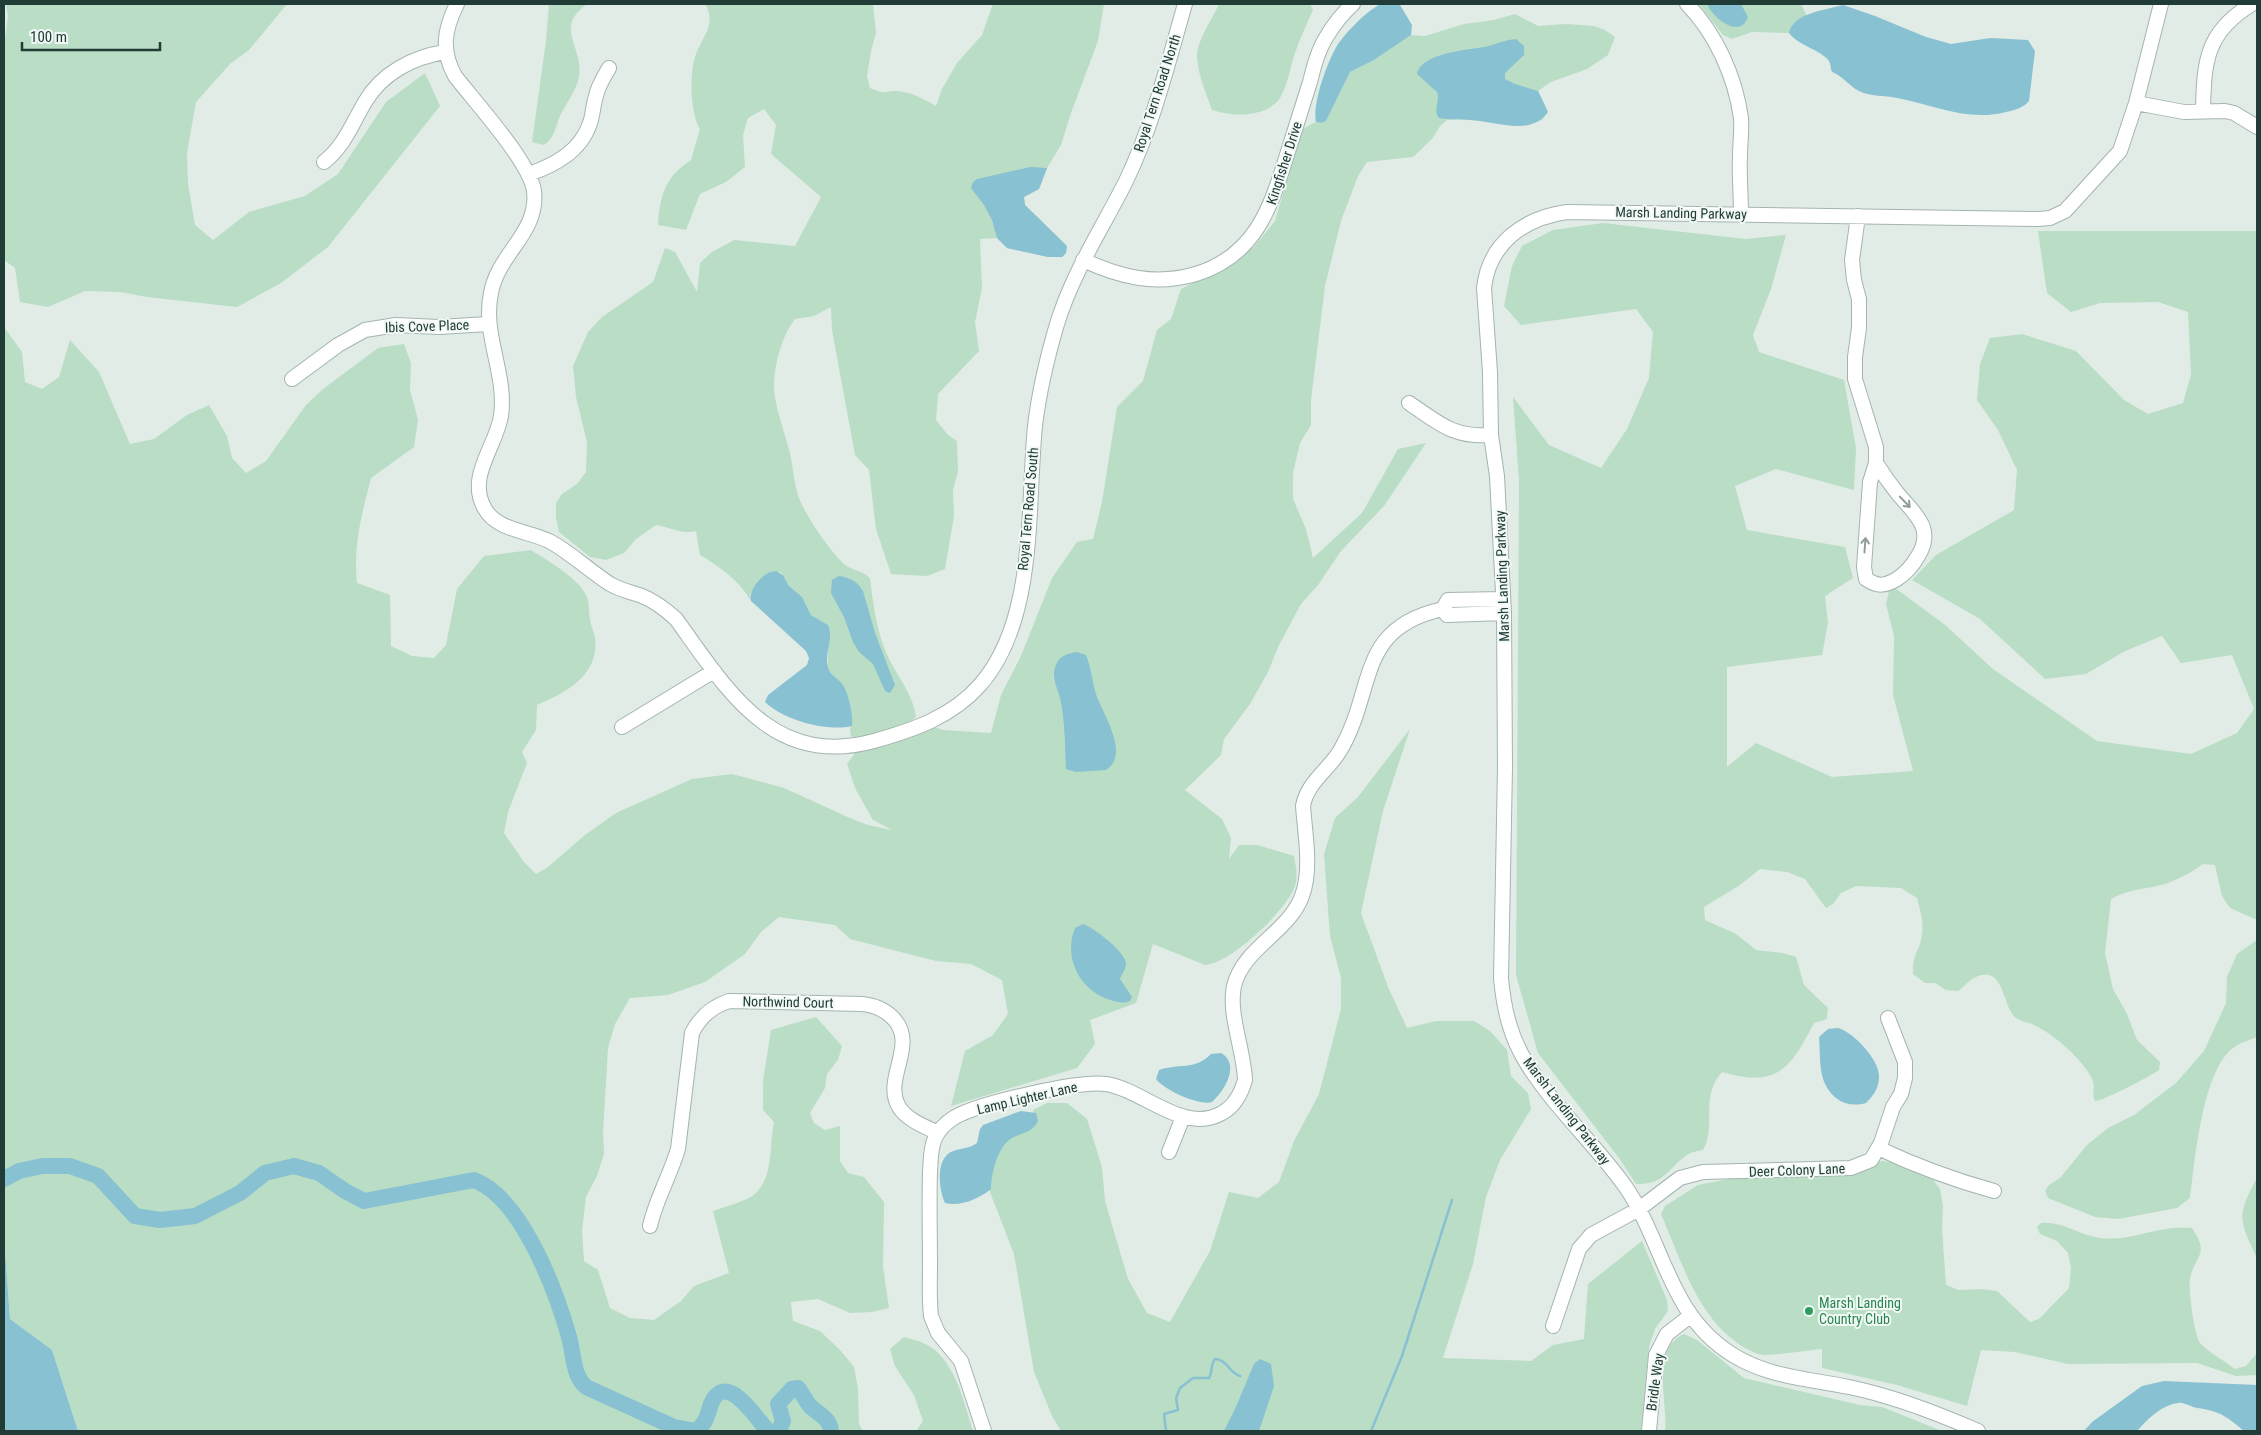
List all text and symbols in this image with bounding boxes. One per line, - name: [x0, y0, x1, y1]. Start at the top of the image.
- scale bar: [22, 20, 160, 52]
- text: 100 m: [30, 28, 67, 46]
- street label: Royal Tern Road North: [1130, 32, 1184, 154]
- street label: Kingfisher Drive: [1263, 119, 1305, 207]
- street label: Marsh Landing Parkway: [1615, 204, 1747, 222]
- street label: Ibis Cove Place: [385, 317, 470, 335]
- street label: Royal Tern Road South: [1015, 447, 1041, 571]
- one-way arrow: [1899, 495, 1911, 508]
- street label: Marsh Landing Parkway: [1492, 510, 1512, 642]
- one-way arrow: [1861, 537, 1870, 553]
- street label: Northwind Court: [742, 993, 834, 1011]
- street label: Marsh Landing Parkway: [1520, 1054, 1614, 1168]
- street label: Lamp Lighter Lane: [975, 1079, 1079, 1117]
- street label: Deer Colony Lane: [1749, 1160, 1846, 1180]
- place label: Marsh Landing Country Club: [1819, 1295, 1901, 1327]
- marker: Marsh Landing Country Club: [1803, 1305, 1815, 1317]
- street label: Bridle Way: [1643, 1352, 1667, 1412]

